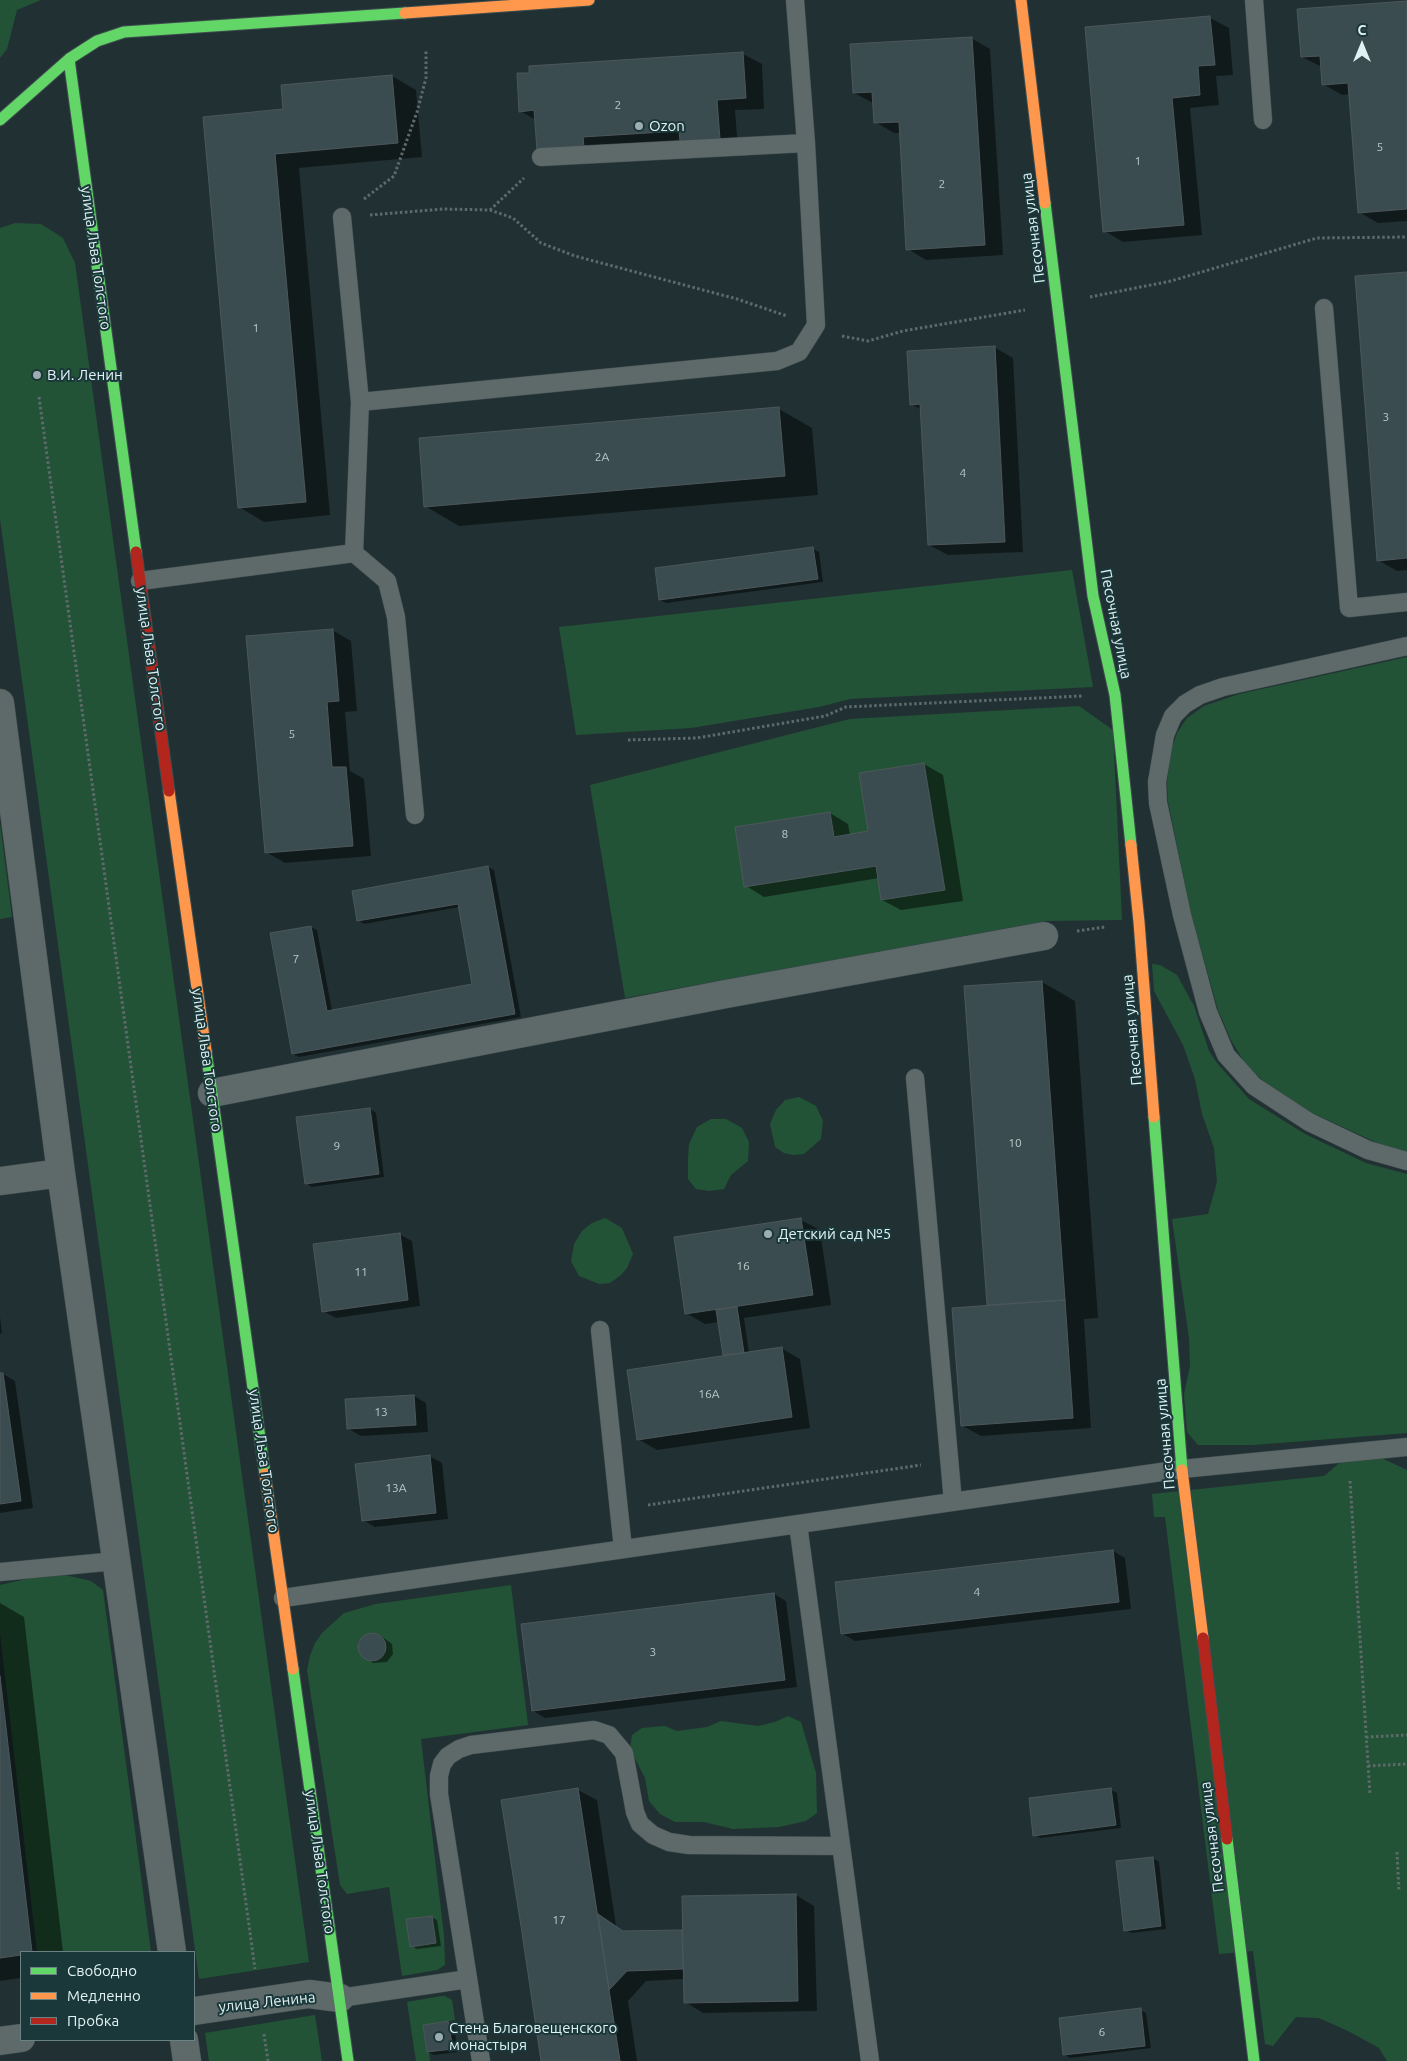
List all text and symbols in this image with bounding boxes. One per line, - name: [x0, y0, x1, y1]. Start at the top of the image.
- north arrow: [1337, 20, 1387, 70]
- text: С: [1358, 22, 1366, 38]
- house number: 2: [615, 98, 621, 112]
- place label: Ozon: [649, 117, 685, 135]
- marker: Ozon: [633, 120, 645, 132]
- house number: 5: [1377, 140, 1383, 154]
- house number: 1: [1135, 154, 1141, 168]
- street label: Песочная улица: [1017, 172, 1049, 284]
- house number: 2: [939, 177, 945, 191]
- street label: улица Льва Толстого: [77, 185, 115, 331]
- house number: 1: [253, 321, 259, 335]
- place label: В.И. Ленин: [47, 366, 123, 384]
- marker: В.И. Ленин: [31, 369, 43, 381]
- house number: 3: [1383, 410, 1389, 424]
- house number: 2А: [595, 450, 609, 464]
- house number: 4: [960, 466, 966, 480]
- street label: Песочная улица: [1097, 568, 1135, 680]
- street label: улица Льва Толстого: [132, 586, 170, 732]
- house number: 5: [289, 727, 295, 741]
- house number: 8: [782, 827, 788, 841]
- house number: 7: [293, 952, 299, 966]
- street label: Песочная улица: [1118, 974, 1146, 1086]
- street label: улица Льва Толстого: [188, 987, 226, 1133]
- house number: 10: [1008, 1136, 1022, 1150]
- house number: 9: [334, 1139, 340, 1153]
- place label: Детский сад №5: [778, 1225, 891, 1243]
- marker: Детский сад №5: [762, 1228, 774, 1240]
- house number: 16: [736, 1259, 750, 1273]
- house number: 11: [354, 1265, 368, 1279]
- street label: Песочная улица: [1151, 1378, 1179, 1490]
- house number: 16А: [698, 1387, 720, 1401]
- street label: улица Льва Толстого: [245, 1388, 283, 1534]
- house number: 13: [374, 1405, 388, 1419]
- house number: 13А: [385, 1481, 407, 1495]
- house number: 4: [974, 1585, 980, 1599]
- house number: 3: [650, 1645, 656, 1659]
- street label: Песочная улица: [1196, 1781, 1228, 1893]
- street label: улица Льва Толстого: [301, 1789, 339, 1935]
- house number: 17: [552, 1913, 566, 1927]
- legend: [20, 1951, 195, 2041]
- text: Свободно: [67, 1962, 137, 1979]
- text: Медленно: [67, 1987, 141, 2004]
- street label: улица Ленина: [218, 1988, 316, 2016]
- text: Пробка: [67, 2012, 119, 2029]
- place label: Стена Благовещенского монастыря: [449, 2019, 617, 2054]
- house number: 6: [1099, 2025, 1105, 2039]
- marker: Стена Благовещенского монастыря: [433, 2031, 445, 2043]

